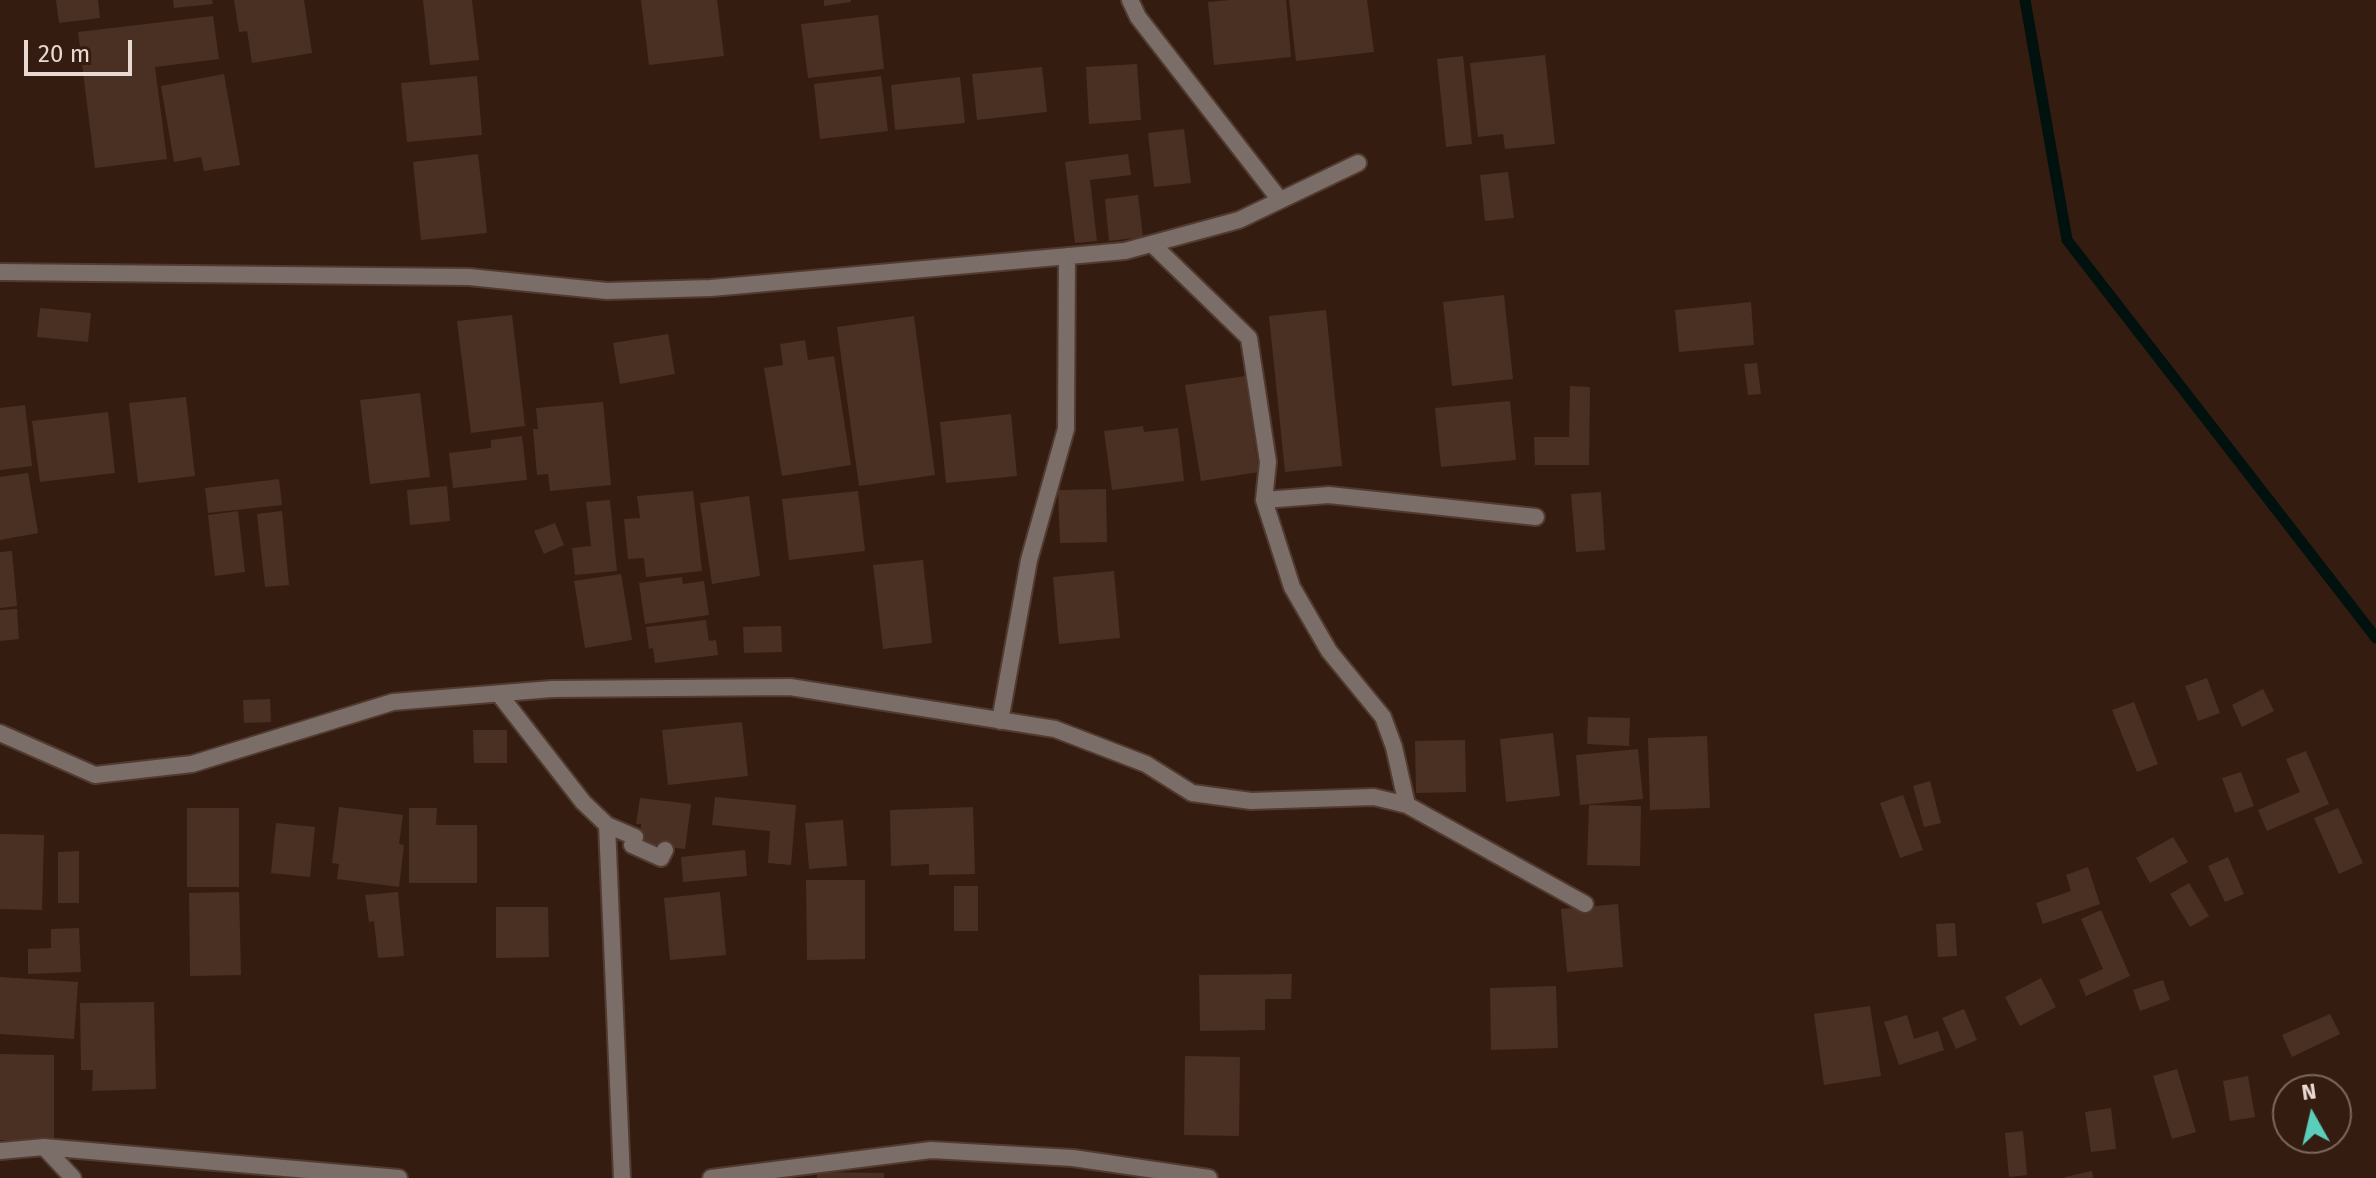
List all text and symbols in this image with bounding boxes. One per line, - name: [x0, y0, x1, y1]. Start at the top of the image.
- scale bar: [28, 24, 136, 74]
- text: 20 m: [38, 40, 90, 68]
- north arrow: [2272, 1074, 2352, 1154]
- text: N: [2300, 1077, 2318, 1106]

